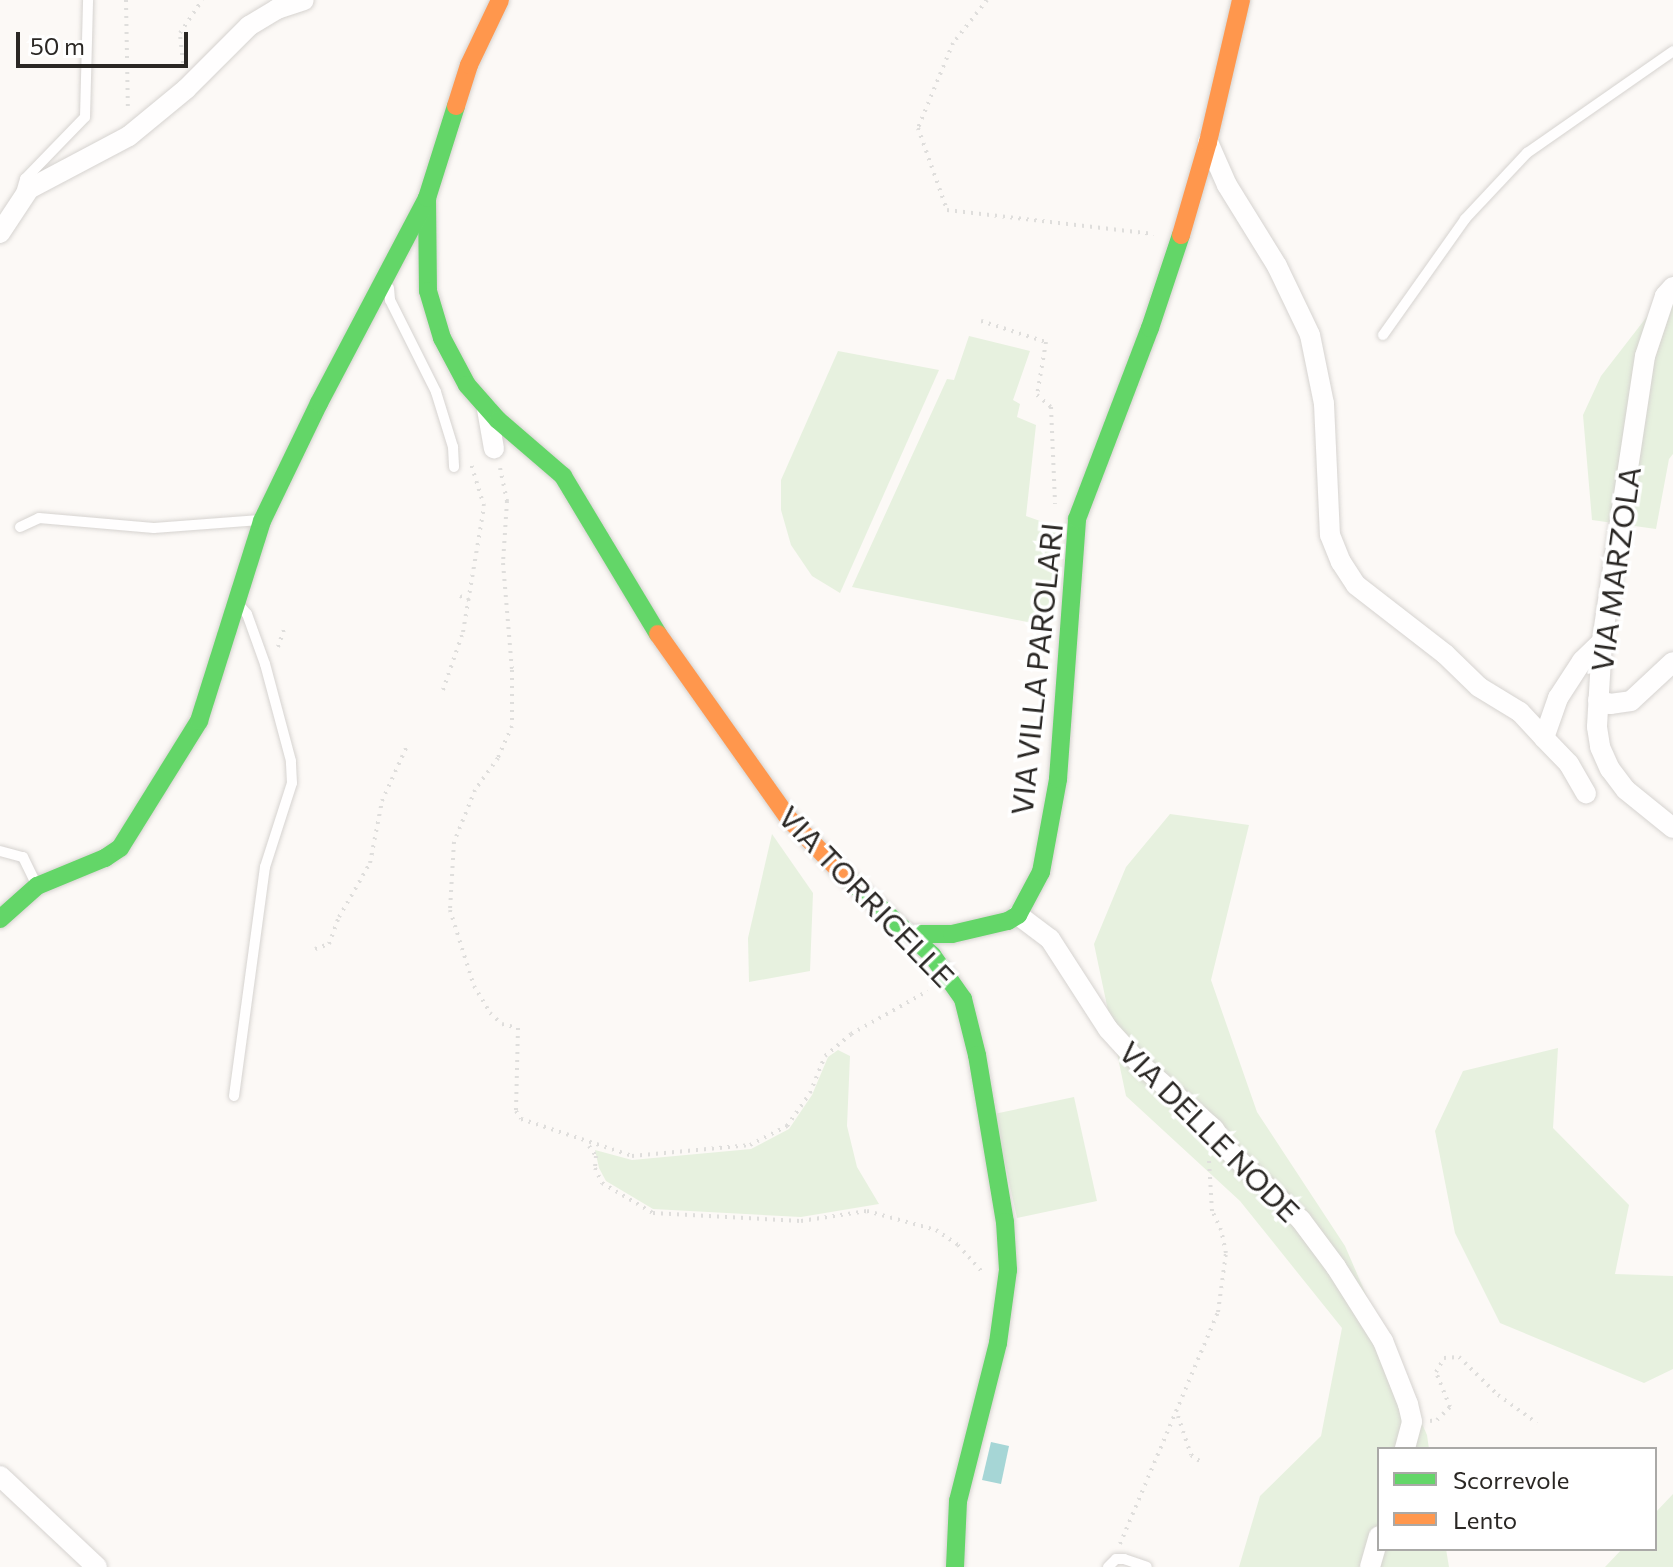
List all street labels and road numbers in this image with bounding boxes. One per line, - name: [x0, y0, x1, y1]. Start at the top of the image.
- street label: VIA MARZOLA: [1583, 464, 1647, 674]
- street label: VIA VILLA PAROLARI: [1003, 521, 1069, 817]
- street label: VIA TORRICELLE: [772, 798, 962, 994]
- street label: VIA DELLE NODE: [1112, 1033, 1308, 1229]

